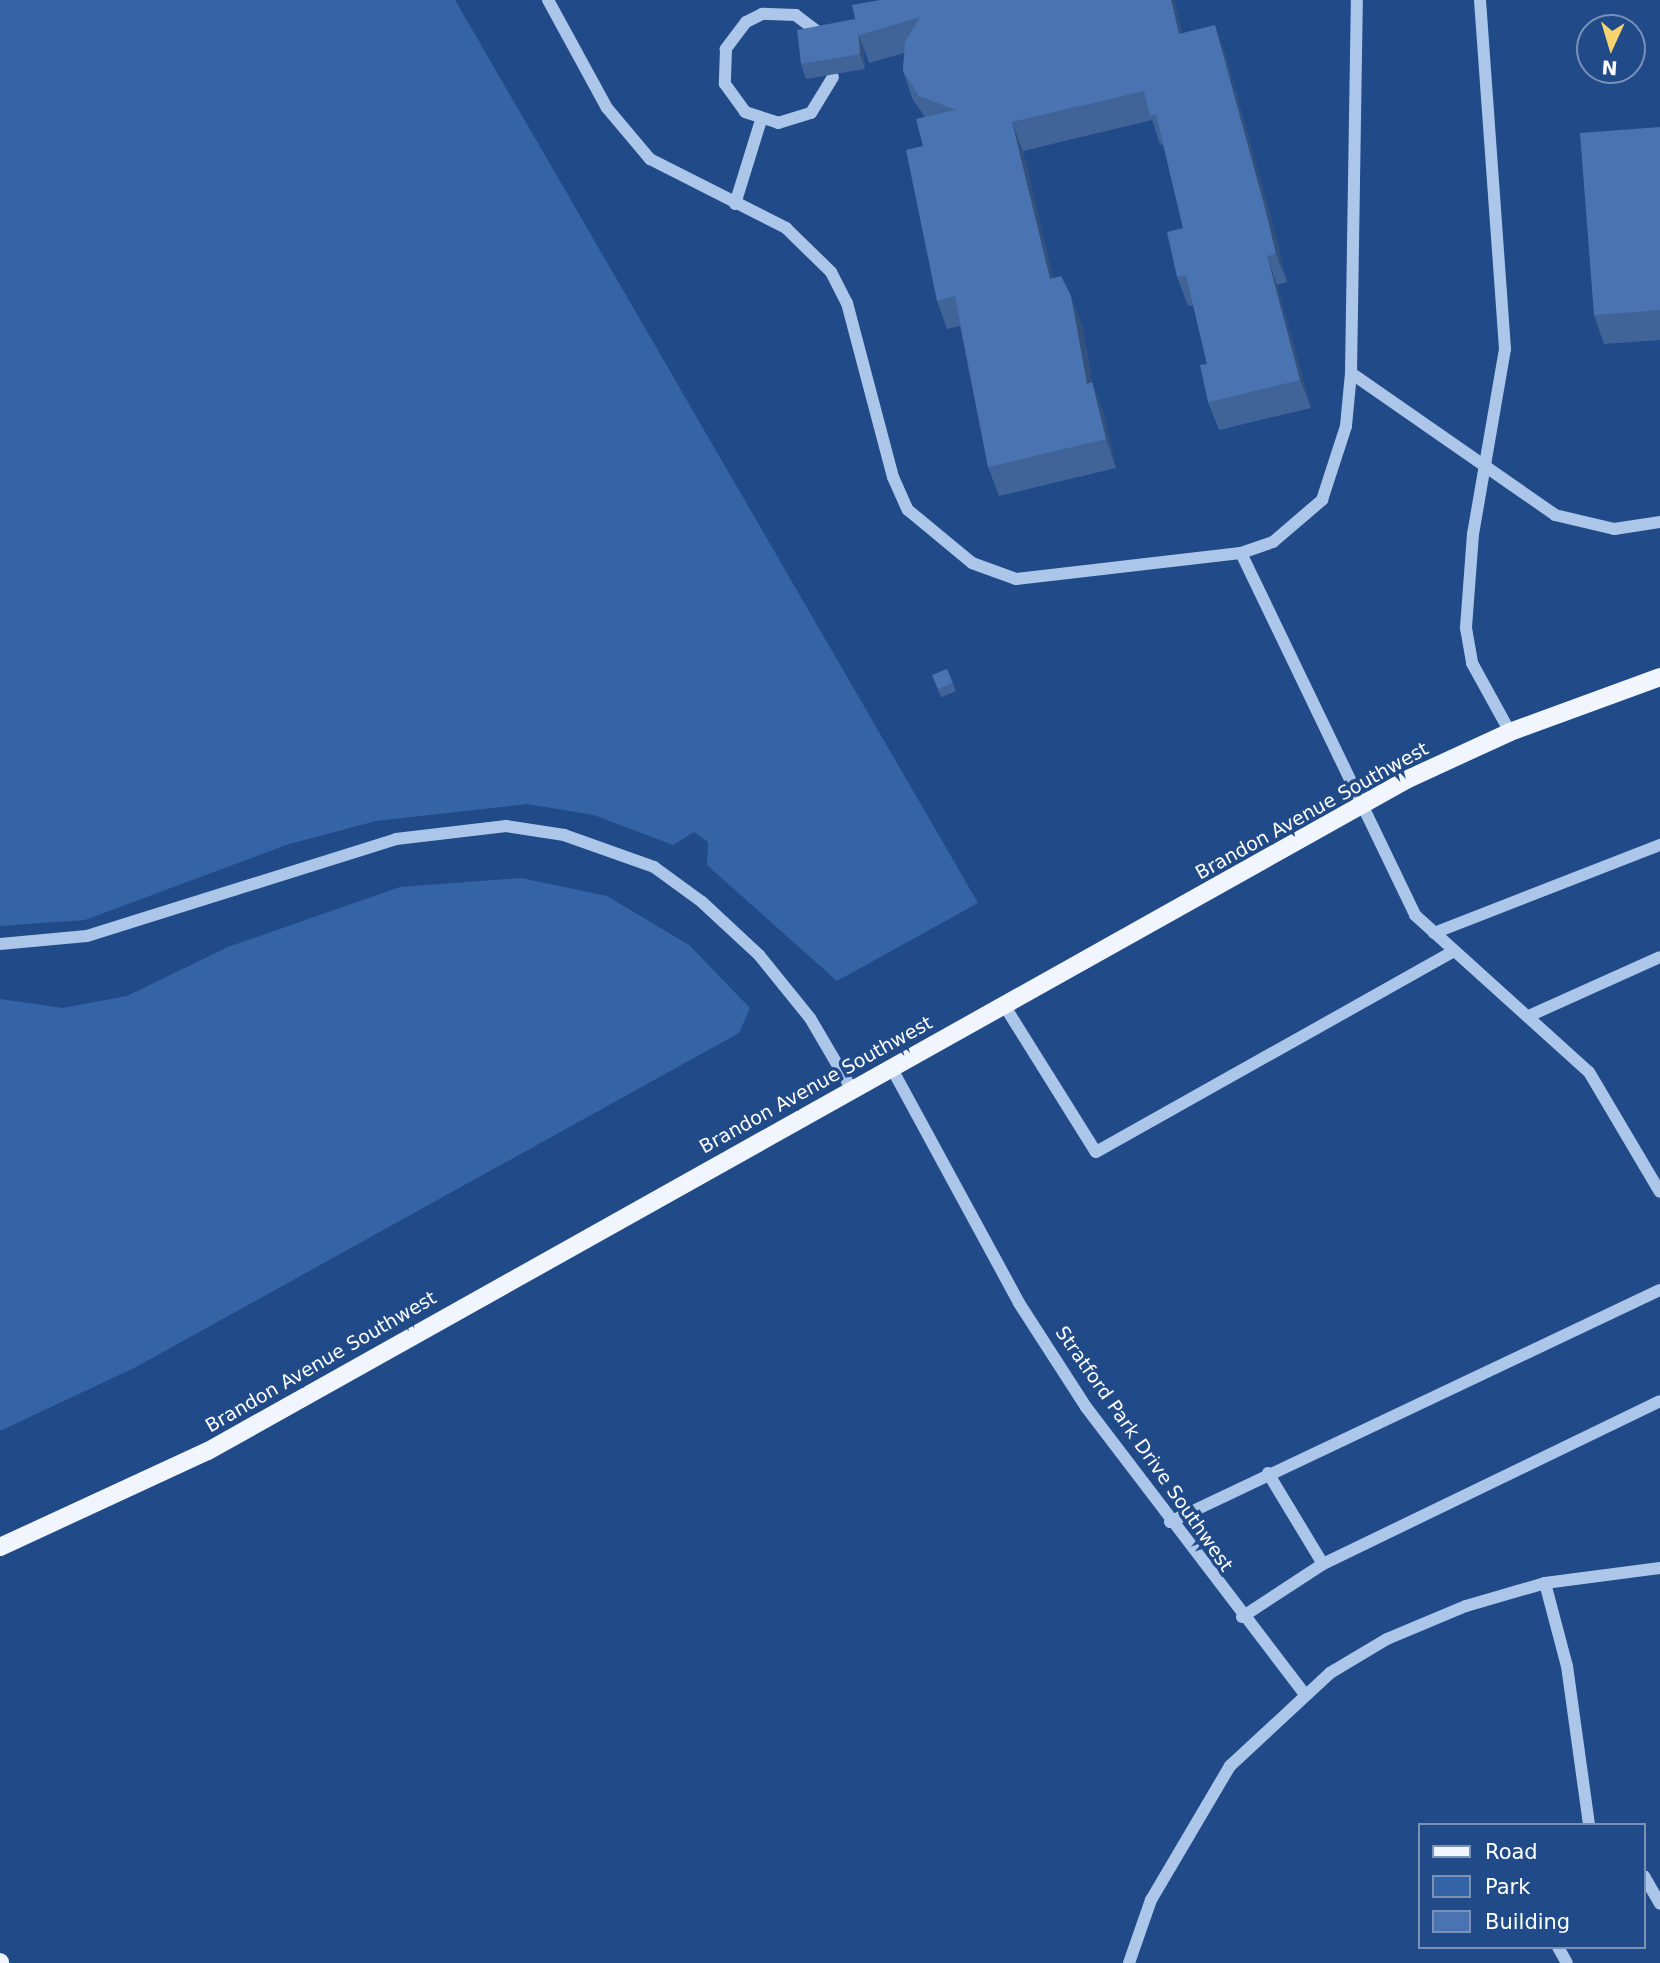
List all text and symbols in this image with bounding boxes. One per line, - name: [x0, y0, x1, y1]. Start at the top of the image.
- north arrow: [1576, 14, 1646, 84]
- text: N: [1601, 56, 1618, 79]
- street label: Brandon Avenue Southwest: [1192, 737, 1432, 885]
- street label: Brandon Avenue Southwest: [696, 1011, 936, 1159]
- street label: Brandon Avenue Southwest: [202, 1286, 440, 1438]
- street label: Stratford Park Drive Southwest: [1050, 1322, 1238, 1576]
- legend: [1418, 1823, 1646, 1949]
- text: Road: [1485, 1840, 1538, 1864]
- text: Park: [1485, 1875, 1530, 1899]
- text: Building: [1485, 1910, 1570, 1934]

